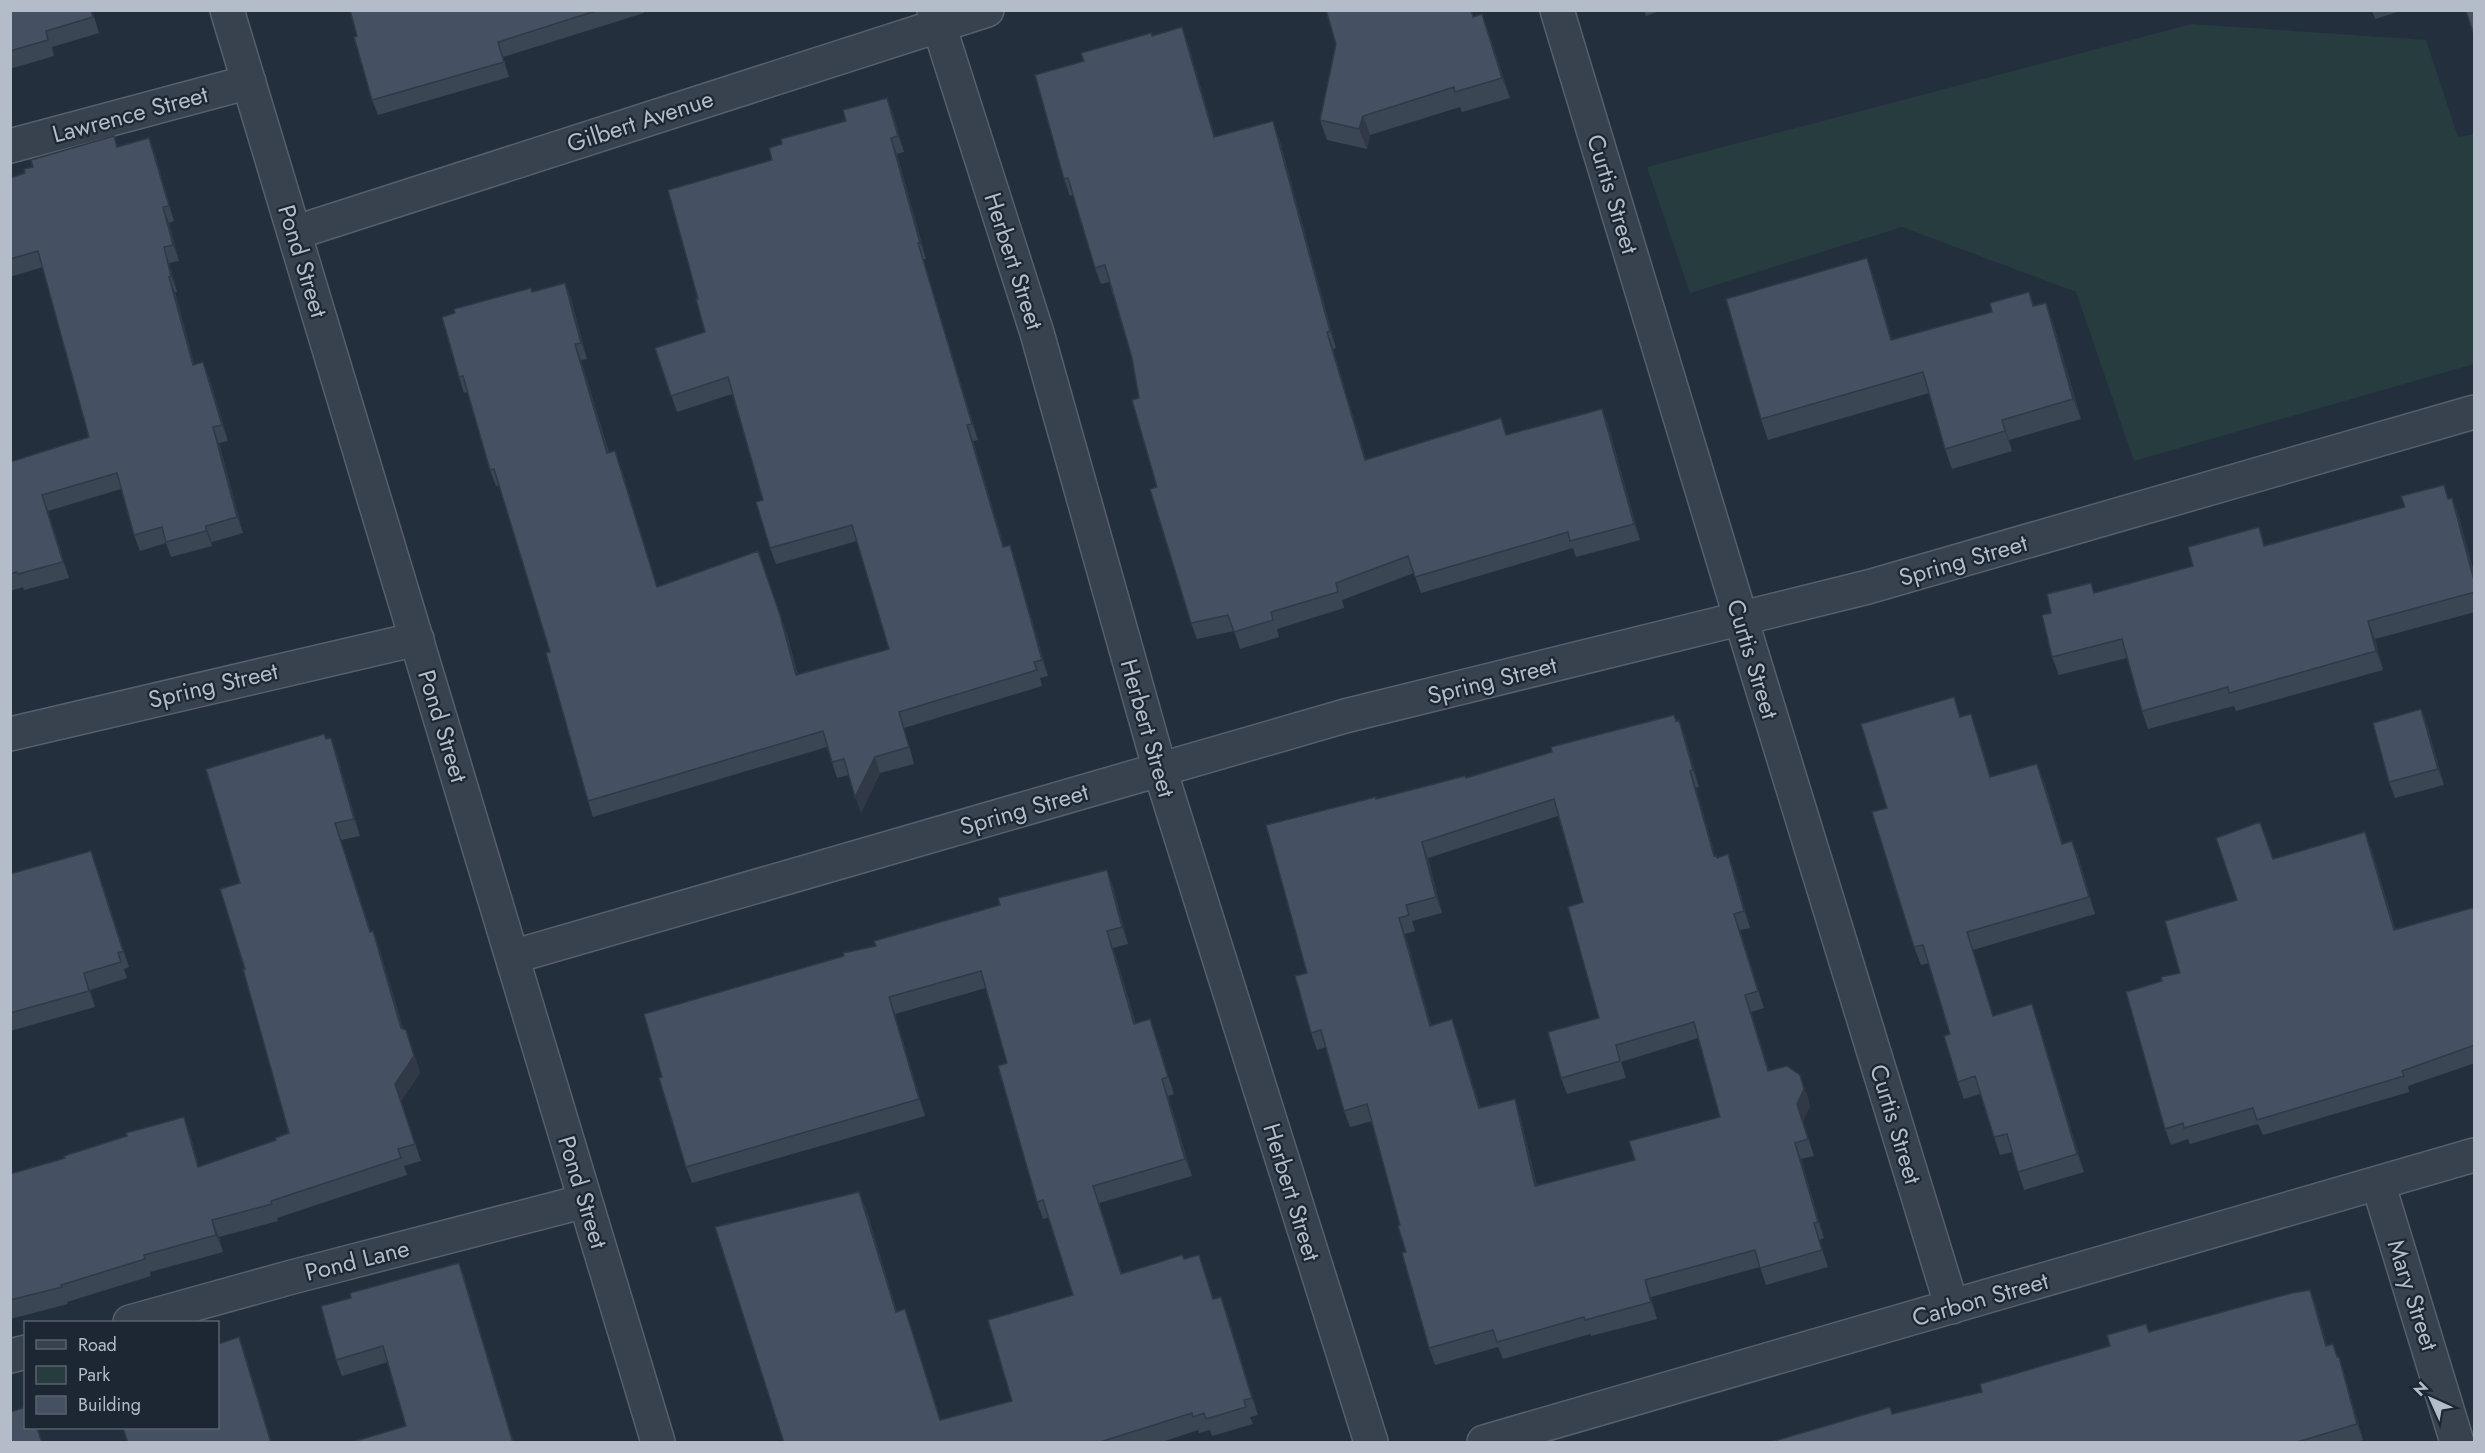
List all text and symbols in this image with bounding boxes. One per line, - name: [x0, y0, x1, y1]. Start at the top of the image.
- street label: Lawrence Street: [48, 76, 212, 152]
- street label: Gilbert Avenue: [562, 81, 718, 161]
- street label: Curtis Street: [1578, 130, 1648, 258]
- street label: Herbert Street: [975, 188, 1053, 334]
- street label: Pond Street: [269, 200, 337, 322]
- street label: Spring Street: [1895, 525, 2032, 595]
- street label: Curtis Street: [1718, 595, 1788, 723]
- street label: Spring Street: [1424, 647, 1561, 713]
- street label: Spring Street: [145, 653, 281, 717]
- street label: Herbert Street: [1112, 655, 1184, 801]
- street label: Pond Street: [409, 665, 477, 787]
- street label: Spring Street: [956, 774, 1093, 844]
- street label: Curtis Street: [1861, 1060, 1931, 1188]
- street label: Herbert Street: [1254, 1119, 1330, 1265]
- street label: Pond Street: [549, 1131, 617, 1253]
- street label: Pond Lane: [301, 1230, 413, 1290]
- street label: Mary Street: [2379, 1235, 2447, 1355]
- street label: Carbon Street: [1908, 1263, 2052, 1335]
- legend: [24, 1321, 219, 1429]
- text: Road: [78, 1332, 117, 1358]
- text: Park: [78, 1362, 110, 1388]
- north arrow: [2401, 1369, 2461, 1429]
- text: N: [2408, 1376, 2433, 1401]
- text: Building: [78, 1392, 141, 1418]

